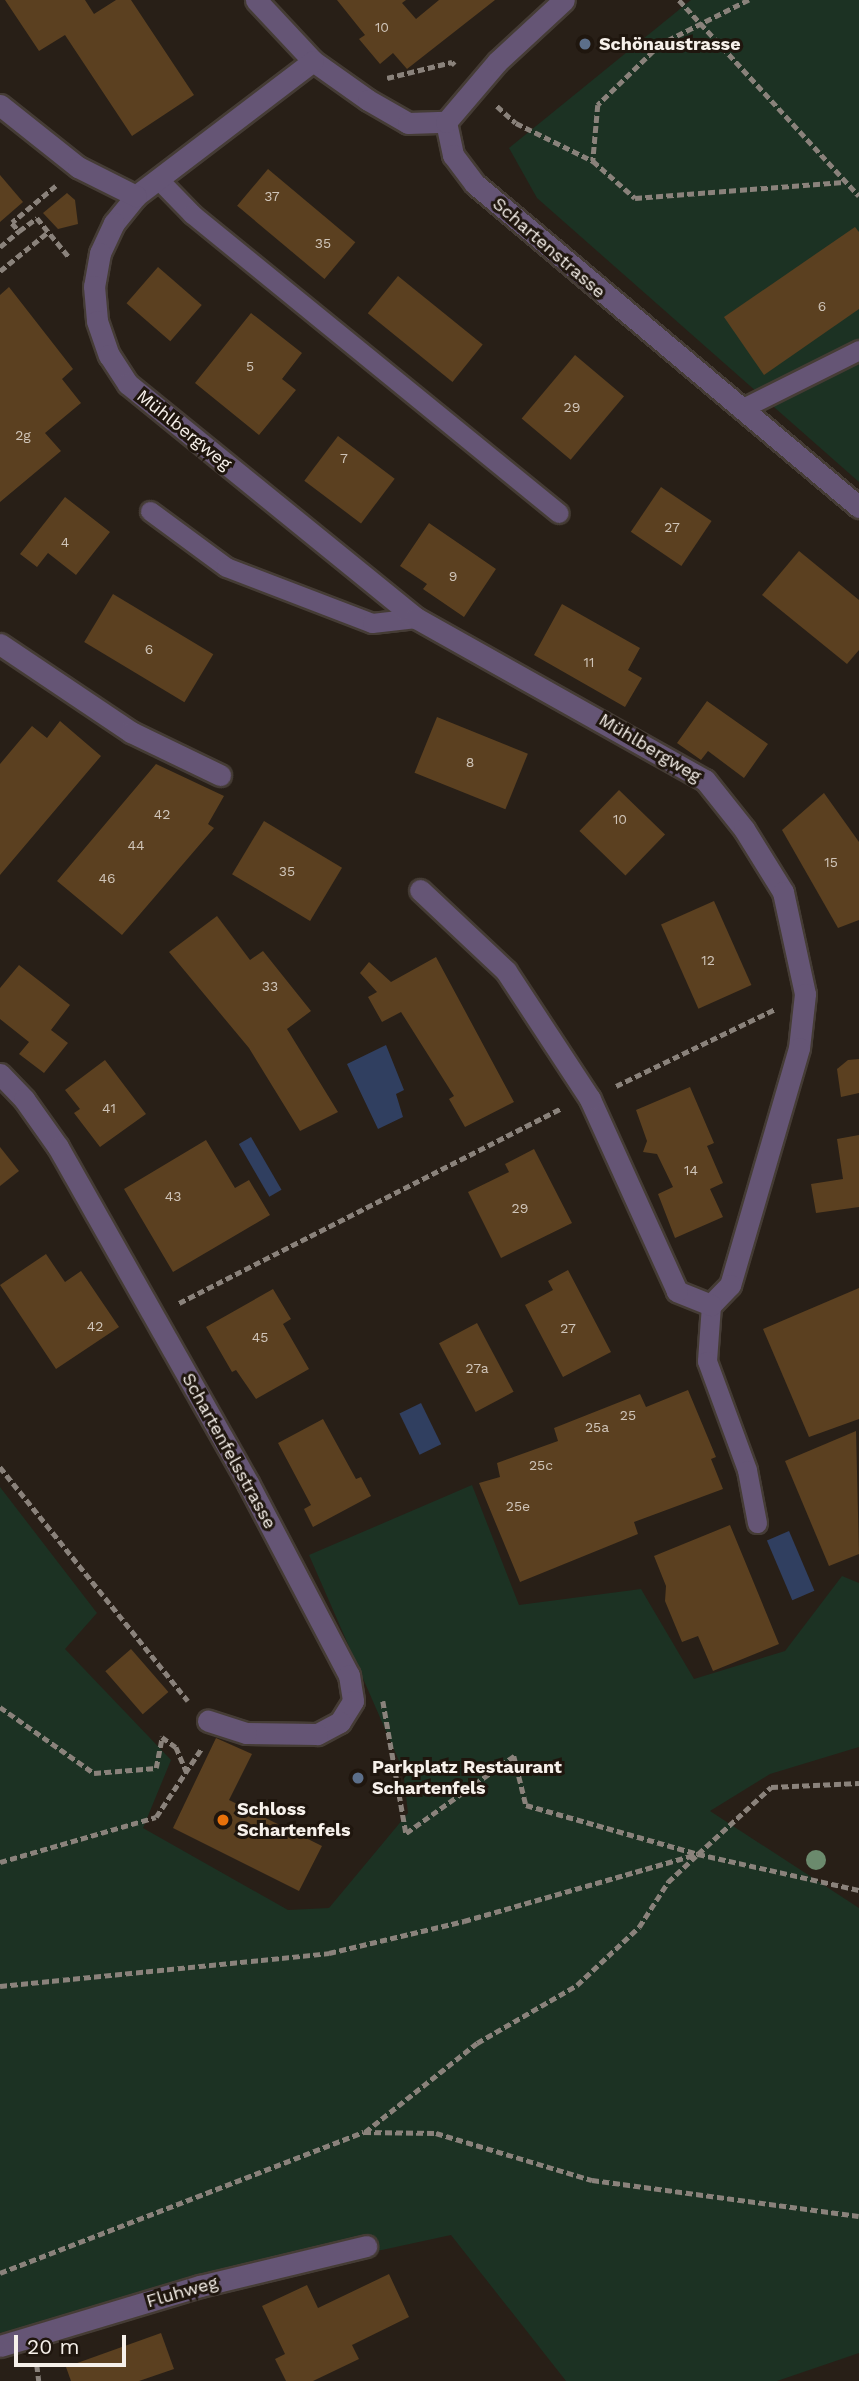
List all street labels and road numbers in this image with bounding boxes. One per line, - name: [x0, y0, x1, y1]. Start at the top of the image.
- street label: Schartenstrasse: [488, 193, 610, 303]
- street label: Mühlbergweg: [132, 385, 236, 475]
- street label: Mühlbergweg: [595, 709, 705, 787]
- street label: Schartenfelsstrasse: [177, 1369, 281, 1533]
- street label: Fluhweg: [144, 2272, 220, 2312]

